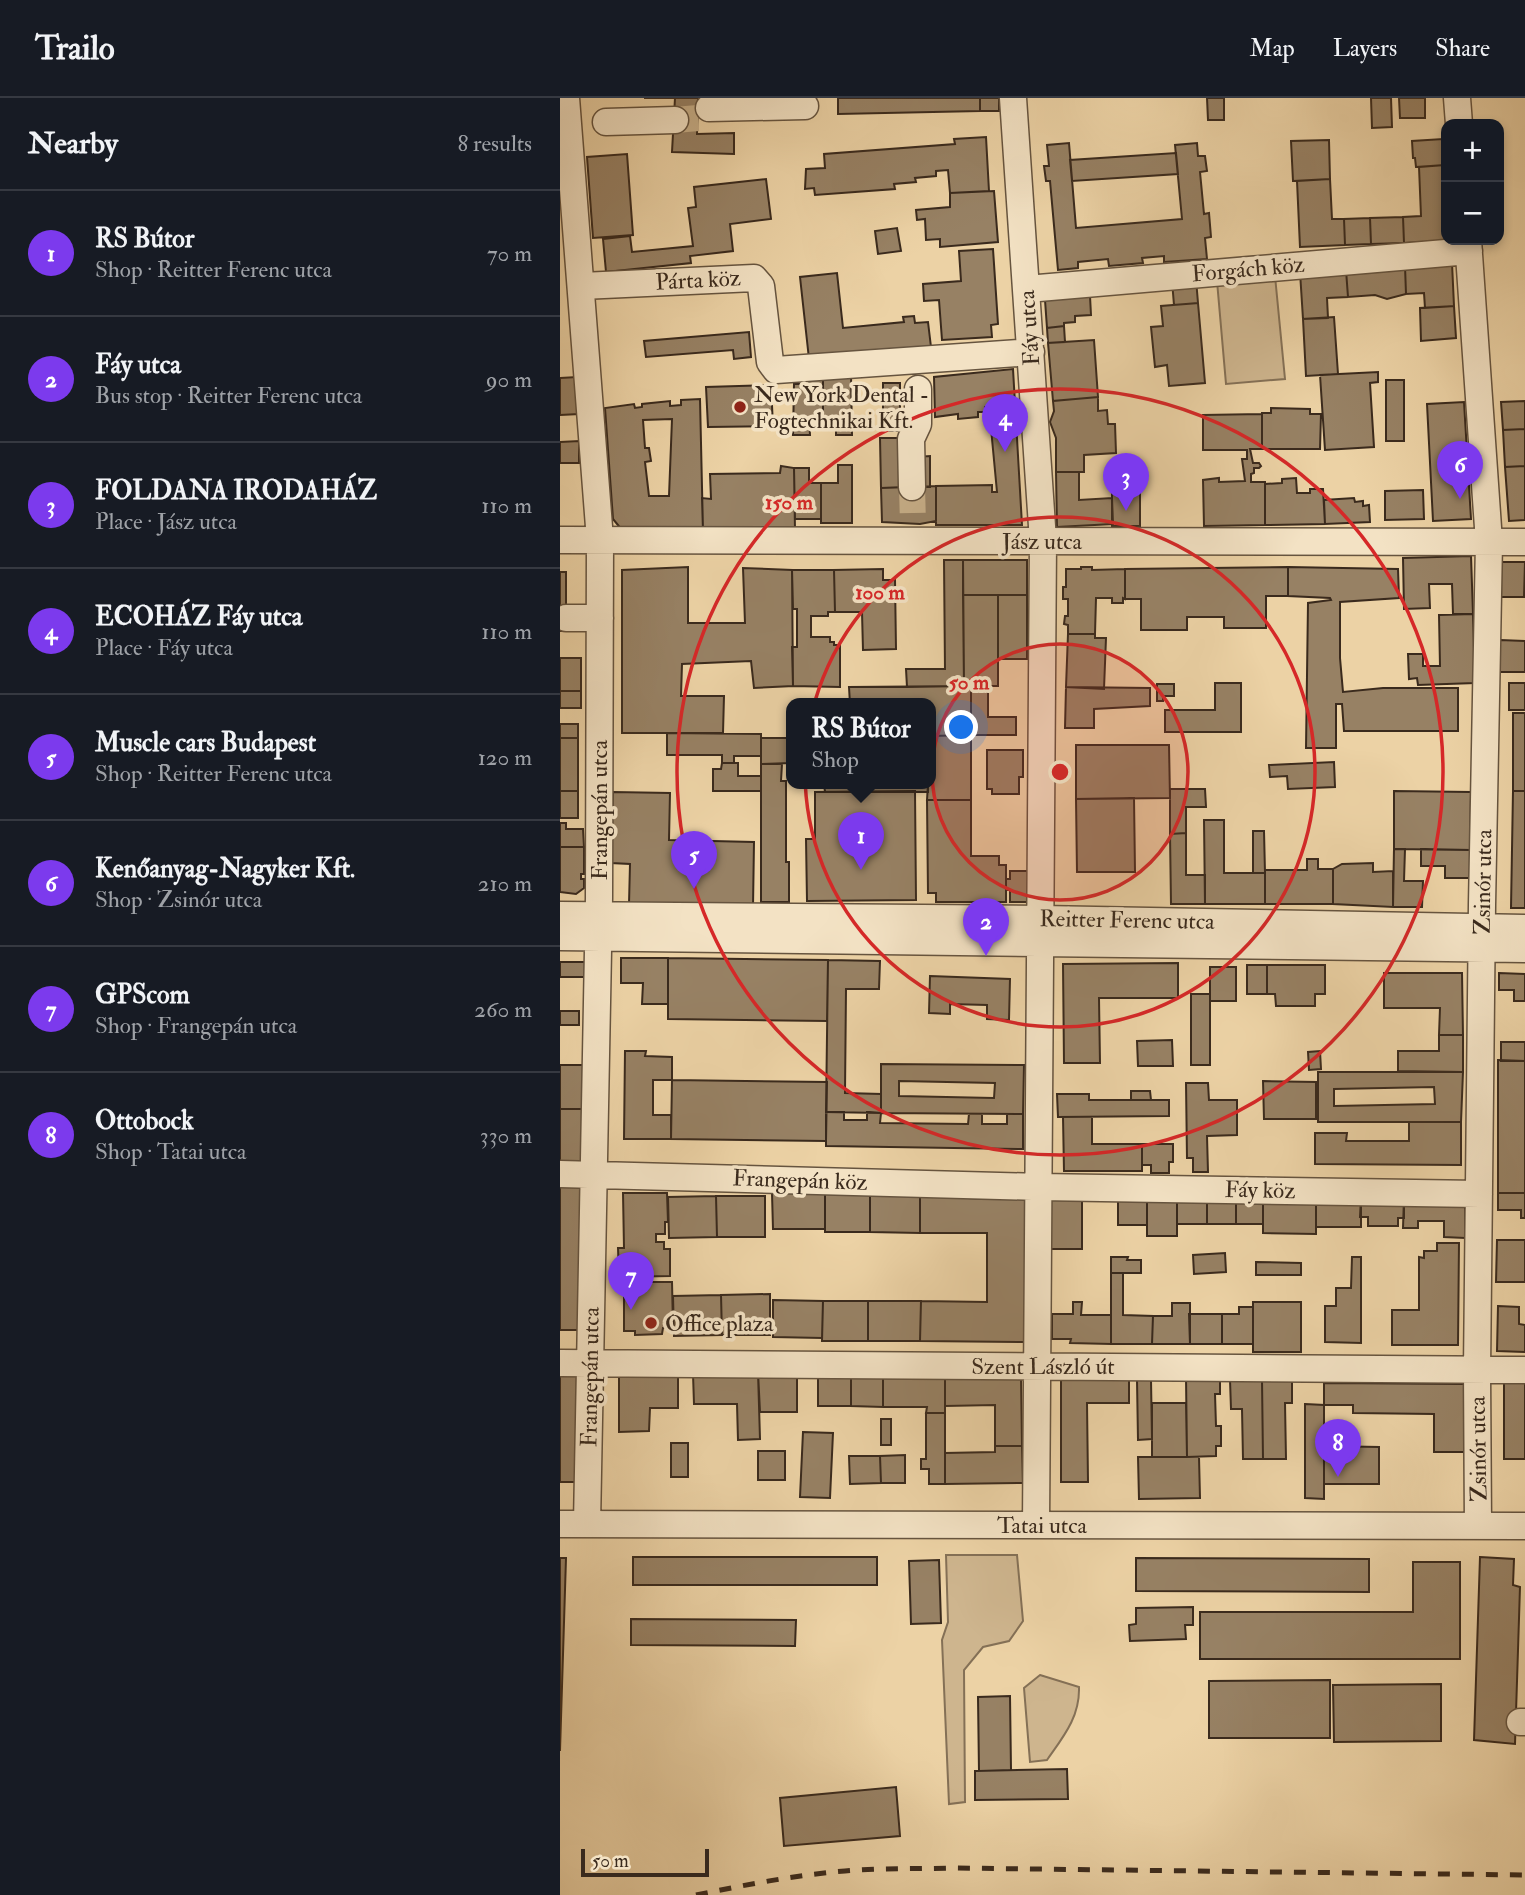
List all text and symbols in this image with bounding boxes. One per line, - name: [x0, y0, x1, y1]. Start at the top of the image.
- text: Trailo: [35, 28, 115, 69]
- text: Map: [1250, 33, 1295, 64]
- text: Layers: [1333, 33, 1397, 64]
- text: Share: [1435, 33, 1490, 64]
- map controls: [1441, 119, 1504, 245]
- button: +: [1441, 119, 1504, 182]
- text: Nearby: [28, 125, 118, 162]
- text: 8 results: [457, 129, 532, 158]
- button: −: [1441, 182, 1504, 245]
- text: RS Bútor: [95, 223, 195, 255]
- text: 1: [47, 239, 55, 268]
- text: 70 m: [487, 239, 532, 268]
- street label: Forgách köz: [1190, 250, 1306, 288]
- text: Shop · Reitter Ferenc utca: [95, 255, 332, 284]
- street label: Párta köz: [655, 263, 741, 297]
- street label: Fáy utca: [1012, 289, 1046, 367]
- text: Fáy utca: [95, 349, 181, 381]
- text: 2: [45, 365, 57, 394]
- text: 90 m: [486, 365, 532, 394]
- place label: New York Dental - Fogtechnikai Kft.: [754, 380, 929, 435]
- text: Bus stop · Reitter Ferenc utca: [95, 381, 362, 410]
- pin: 4: [982, 394, 1028, 452]
- marker: New York Dental - Fogtechnikai Kft.: [732, 399, 748, 415]
- pin: 6: [1437, 441, 1483, 499]
- pin: 3: [1103, 453, 1149, 511]
- text: FOLDANA IRODAHÁZ: [95, 475, 377, 507]
- text: 150 m: [765, 489, 814, 516]
- text: 3: [47, 491, 55, 520]
- text: 110 m: [481, 491, 532, 520]
- text: Place · Jász utca: [95, 507, 237, 536]
- street label: Jász utca: [1001, 527, 1083, 556]
- text: 100 m: [855, 579, 906, 606]
- text: ECOHÁZ Fáy utca: [95, 601, 302, 633]
- text: 4: [45, 617, 57, 646]
- text: 110 m: [481, 617, 532, 646]
- text: Place · Fáy utca: [95, 633, 233, 662]
- text: 50 m: [949, 669, 990, 696]
- popup: [786, 698, 936, 789]
- your location: [944, 710, 978, 744]
- text: RS Bútor: [811, 713, 911, 745]
- text: Muscle cars Budapest: [95, 727, 316, 759]
- street label: Frangepán utca: [585, 739, 615, 880]
- text: 5: [46, 743, 56, 772]
- text: 120 m: [478, 743, 532, 772]
- text: Shop: [811, 745, 859, 774]
- text: Shop · Reitter Ferenc utca: [95, 759, 332, 788]
- centre of rings: [1048, 760, 1072, 784]
- pin: 1: [838, 812, 884, 870]
- street label: Zsinór utca: [1468, 828, 1498, 935]
- pin: 5: [671, 831, 717, 889]
- text: Kenőanyag-Nagyker Kft.: [95, 853, 355, 885]
- text: 6: [45, 869, 57, 898]
- text: 210 m: [478, 869, 532, 898]
- text: Shop · Zsinór utca: [95, 885, 262, 914]
- pin: 2: [963, 898, 1009, 956]
- street label: Reitter Ferenc utca: [1039, 904, 1215, 936]
- text: GPScom: [95, 979, 190, 1011]
- text: 7: [46, 995, 56, 1024]
- text: 260 m: [474, 995, 532, 1024]
- text: Shop · Frangepán utca: [95, 1011, 297, 1040]
- text: Ottobock: [95, 1105, 194, 1137]
- text: 8: [46, 1121, 56, 1150]
- text: 330 m: [480, 1121, 532, 1150]
- text: Shop · Tatai utca: [95, 1137, 247, 1166]
- street label: Frangepán köz: [732, 1163, 868, 1198]
- street label: Fáy köz: [1224, 1175, 1296, 1205]
- pin: 7: [608, 1252, 654, 1310]
- street label: Frangepán utca: [574, 1306, 607, 1447]
- place label: Office plaza: [665, 1309, 774, 1339]
- marker: Office plaza: [643, 1315, 659, 1331]
- street label: Szent László út: [971, 1352, 1115, 1381]
- street label: Zsinór utca: [1463, 1395, 1493, 1502]
- pin: 8: [1315, 1419, 1361, 1477]
- street label: Tatai utca: [997, 1511, 1087, 1540]
- scale bar: [581, 1846, 709, 1878]
- text: 50 m: [592, 1849, 629, 1873]

